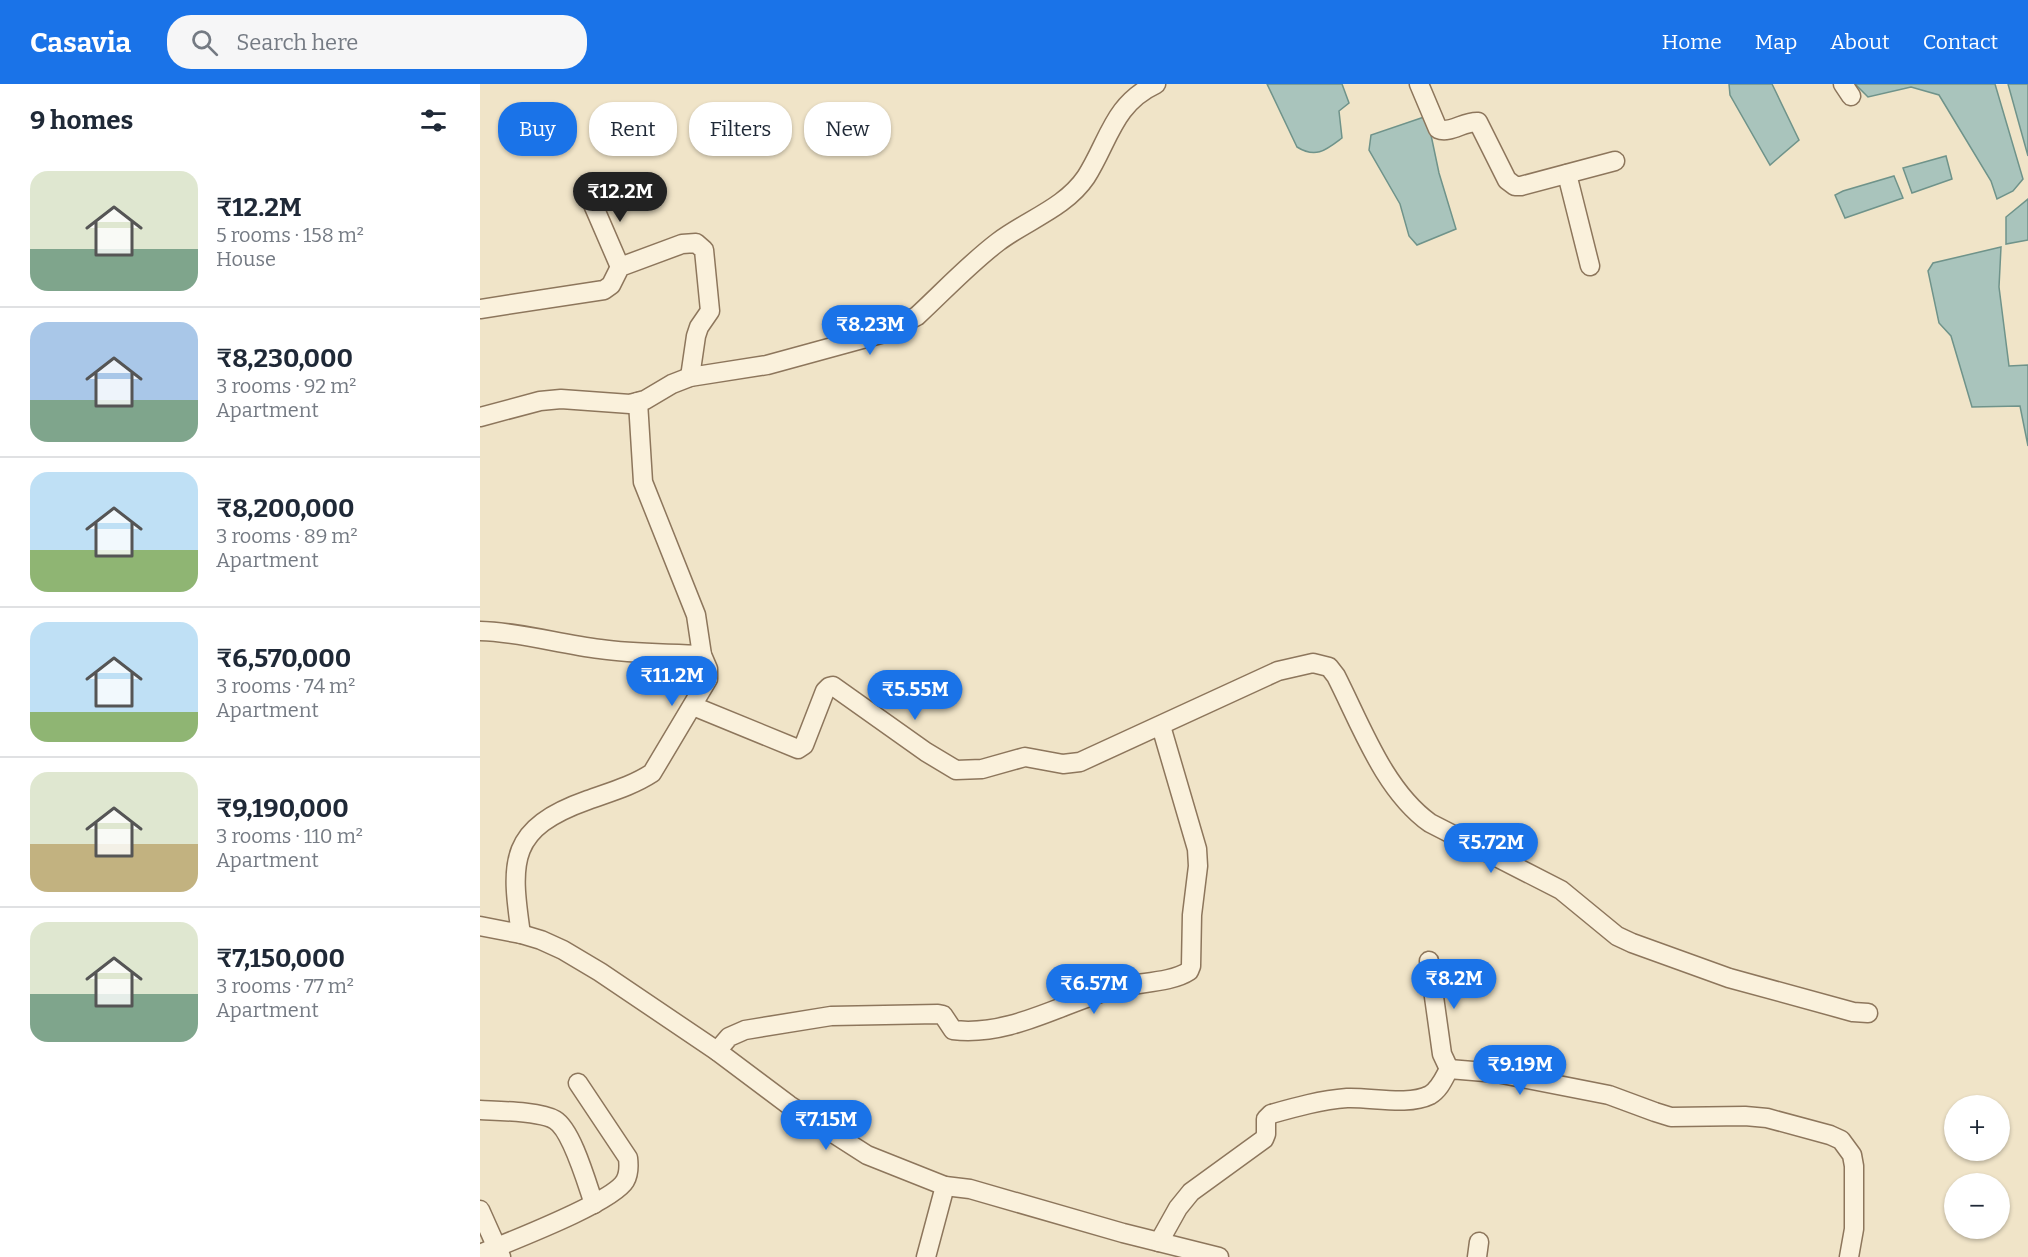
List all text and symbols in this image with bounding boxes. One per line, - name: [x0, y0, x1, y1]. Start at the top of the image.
- search box: [167, 15, 587, 69]
- text: Casavia: [30, 26, 131, 59]
- icon: search: [188, 26, 221, 59]
- text: Search here: [236, 29, 358, 56]
- text: Home: [1662, 29, 1722, 55]
- text: Map: [1755, 29, 1797, 55]
- text: About: [1830, 29, 1890, 55]
- text: Contact: [1923, 29, 1998, 55]
- chip: Buy: [498, 102, 577, 156]
- chip: Rent: [589, 102, 677, 156]
- chip: Filters: [689, 102, 792, 156]
- chip: New: [804, 102, 891, 156]
- icon: filters: [417, 104, 450, 137]
- text: 9 homes: [30, 105, 133, 136]
- pin: ₹12.2M: [571, 172, 669, 223]
- text: ₹12.2M: [587, 179, 653, 203]
- text: ₹12.2M: [216, 192, 302, 223]
- icon: home: [78, 195, 150, 267]
- text: 5 rooms · 158 m²: [216, 223, 364, 247]
- text: House: [216, 247, 276, 271]
- pin: ₹8.23M: [821, 305, 919, 356]
- text: ₹8.23M: [836, 312, 904, 336]
- text: ₹8,230,000: [216, 343, 353, 374]
- icon: home: [78, 346, 150, 418]
- text: 3 rooms · 92 m²: [216, 374, 356, 398]
- text: Apartment: [216, 398, 319, 422]
- text: ₹8,200,000: [216, 493, 355, 524]
- icon: home: [78, 496, 150, 568]
- text: 3 rooms · 89 m²: [216, 524, 358, 548]
- text: Apartment: [216, 548, 319, 572]
- text: ₹6,570,000: [216, 643, 351, 674]
- icon: home: [78, 646, 150, 718]
- pin: ₹11.2M: [623, 656, 721, 707]
- text: ₹11.2M: [640, 663, 704, 687]
- pin: ₹5.55M: [866, 670, 964, 721]
- text: 3 rooms · 74 m²: [216, 674, 355, 698]
- text: ₹5.55M: [881, 677, 949, 701]
- text: Apartment: [216, 698, 319, 722]
- text: ₹9,190,000: [216, 793, 349, 824]
- icon: home: [78, 796, 150, 868]
- pin: ₹5.72M: [1442, 823, 1540, 874]
- text: 3 rooms · 110 m²: [216, 824, 363, 848]
- text: ₹5.72M: [1458, 830, 1524, 854]
- text: Apartment: [216, 848, 319, 872]
- text: ₹7,150,000: [216, 943, 345, 974]
- icon: home: [78, 946, 150, 1018]
- pin: ₹8.2M: [1412, 959, 1496, 1010]
- pin: ₹6.57M: [1045, 964, 1143, 1015]
- text: ₹8.2M: [1425, 966, 1483, 990]
- text: ₹6.57M: [1060, 971, 1128, 995]
- text: 3 rooms · 77 m²: [216, 974, 354, 998]
- text: Apartment: [216, 998, 319, 1022]
- pin: ₹9.19M: [1471, 1045, 1569, 1096]
- text: ₹9.19M: [1487, 1052, 1553, 1076]
- map controls: [1944, 1095, 2010, 1239]
- button: +: [1944, 1095, 2010, 1161]
- pin: ₹7.15M: [777, 1100, 875, 1151]
- text: ₹7.15M: [795, 1107, 857, 1131]
- button: −: [1944, 1173, 2010, 1239]

